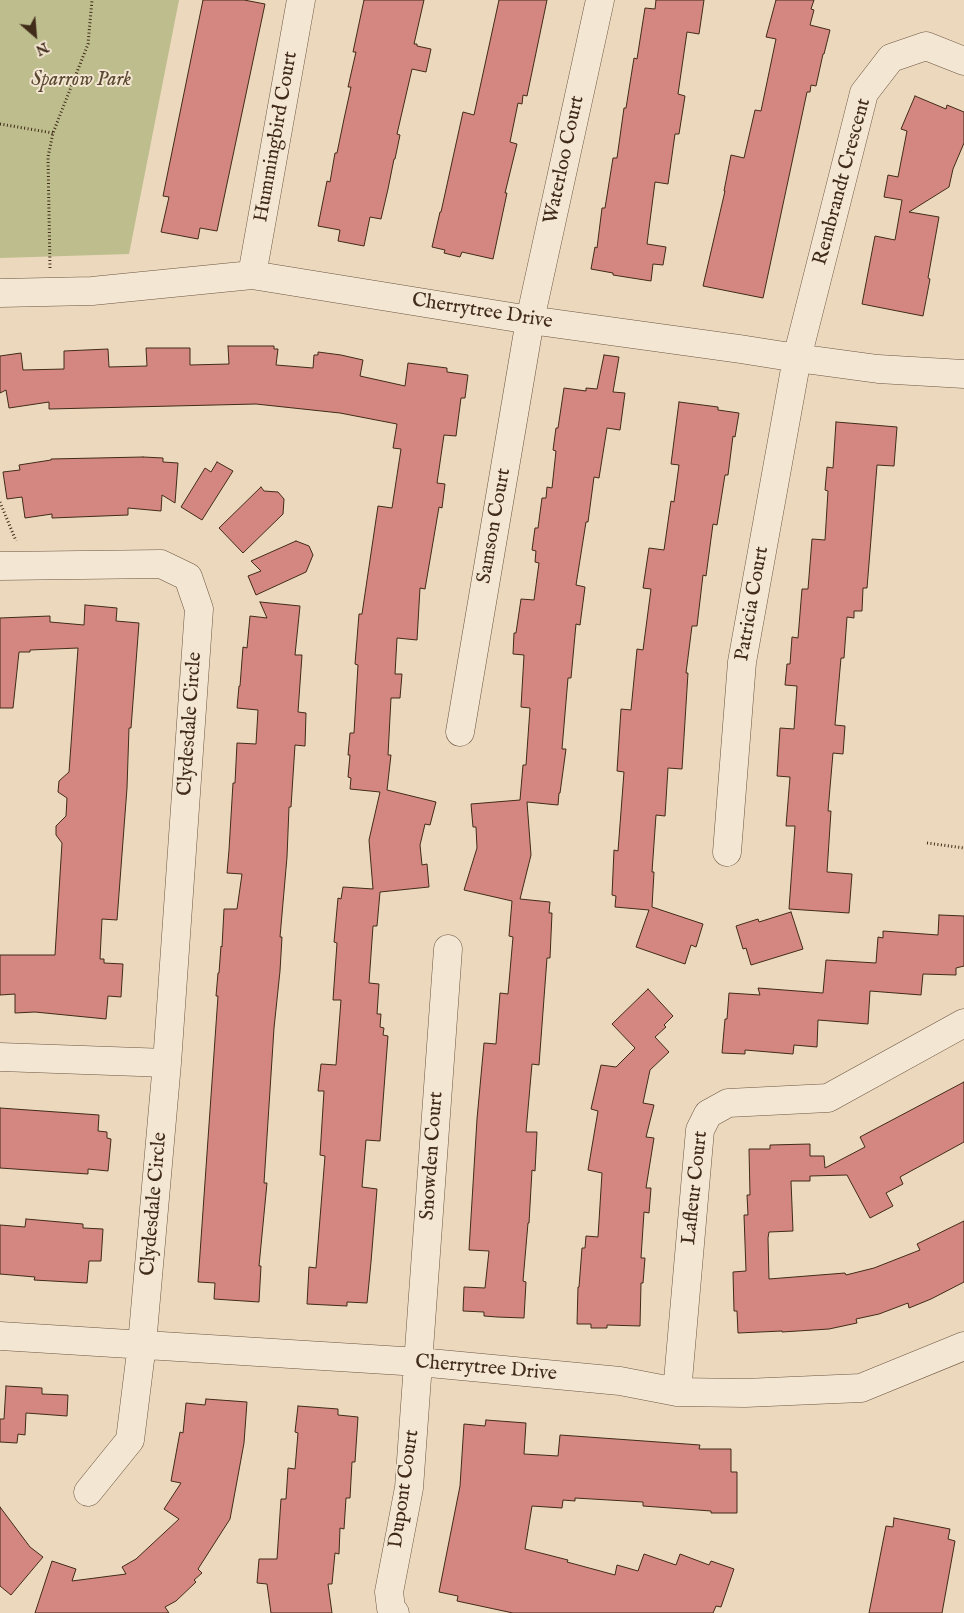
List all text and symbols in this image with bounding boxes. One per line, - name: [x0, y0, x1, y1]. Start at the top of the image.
- north arrow: [10, 10, 60, 60]
- text: N: [32, 38, 51, 59]
- street label: Hummingbird Court: [250, 50, 304, 224]
- park label: Sparrow Park: [31, 69, 131, 93]
- street label: Waterloo Court: [540, 94, 590, 226]
- street label: Rembrandt Crescent: [809, 96, 877, 268]
- street label: Cherrytree Drive: [410, 289, 554, 335]
- street label: Samson Court: [473, 466, 517, 586]
- street label: Patricia Court: [731, 545, 775, 663]
- street label: Clydesdale Circle: [174, 651, 208, 797]
- street label: Snowden Court: [417, 1091, 449, 1221]
- street label: Lafleur Court: [678, 1130, 714, 1246]
- street label: Clydesdale Circle: [137, 1131, 173, 1277]
- street label: Cherrytree Drive: [414, 1351, 558, 1387]
- street label: Dupont Court: [385, 1428, 425, 1550]

